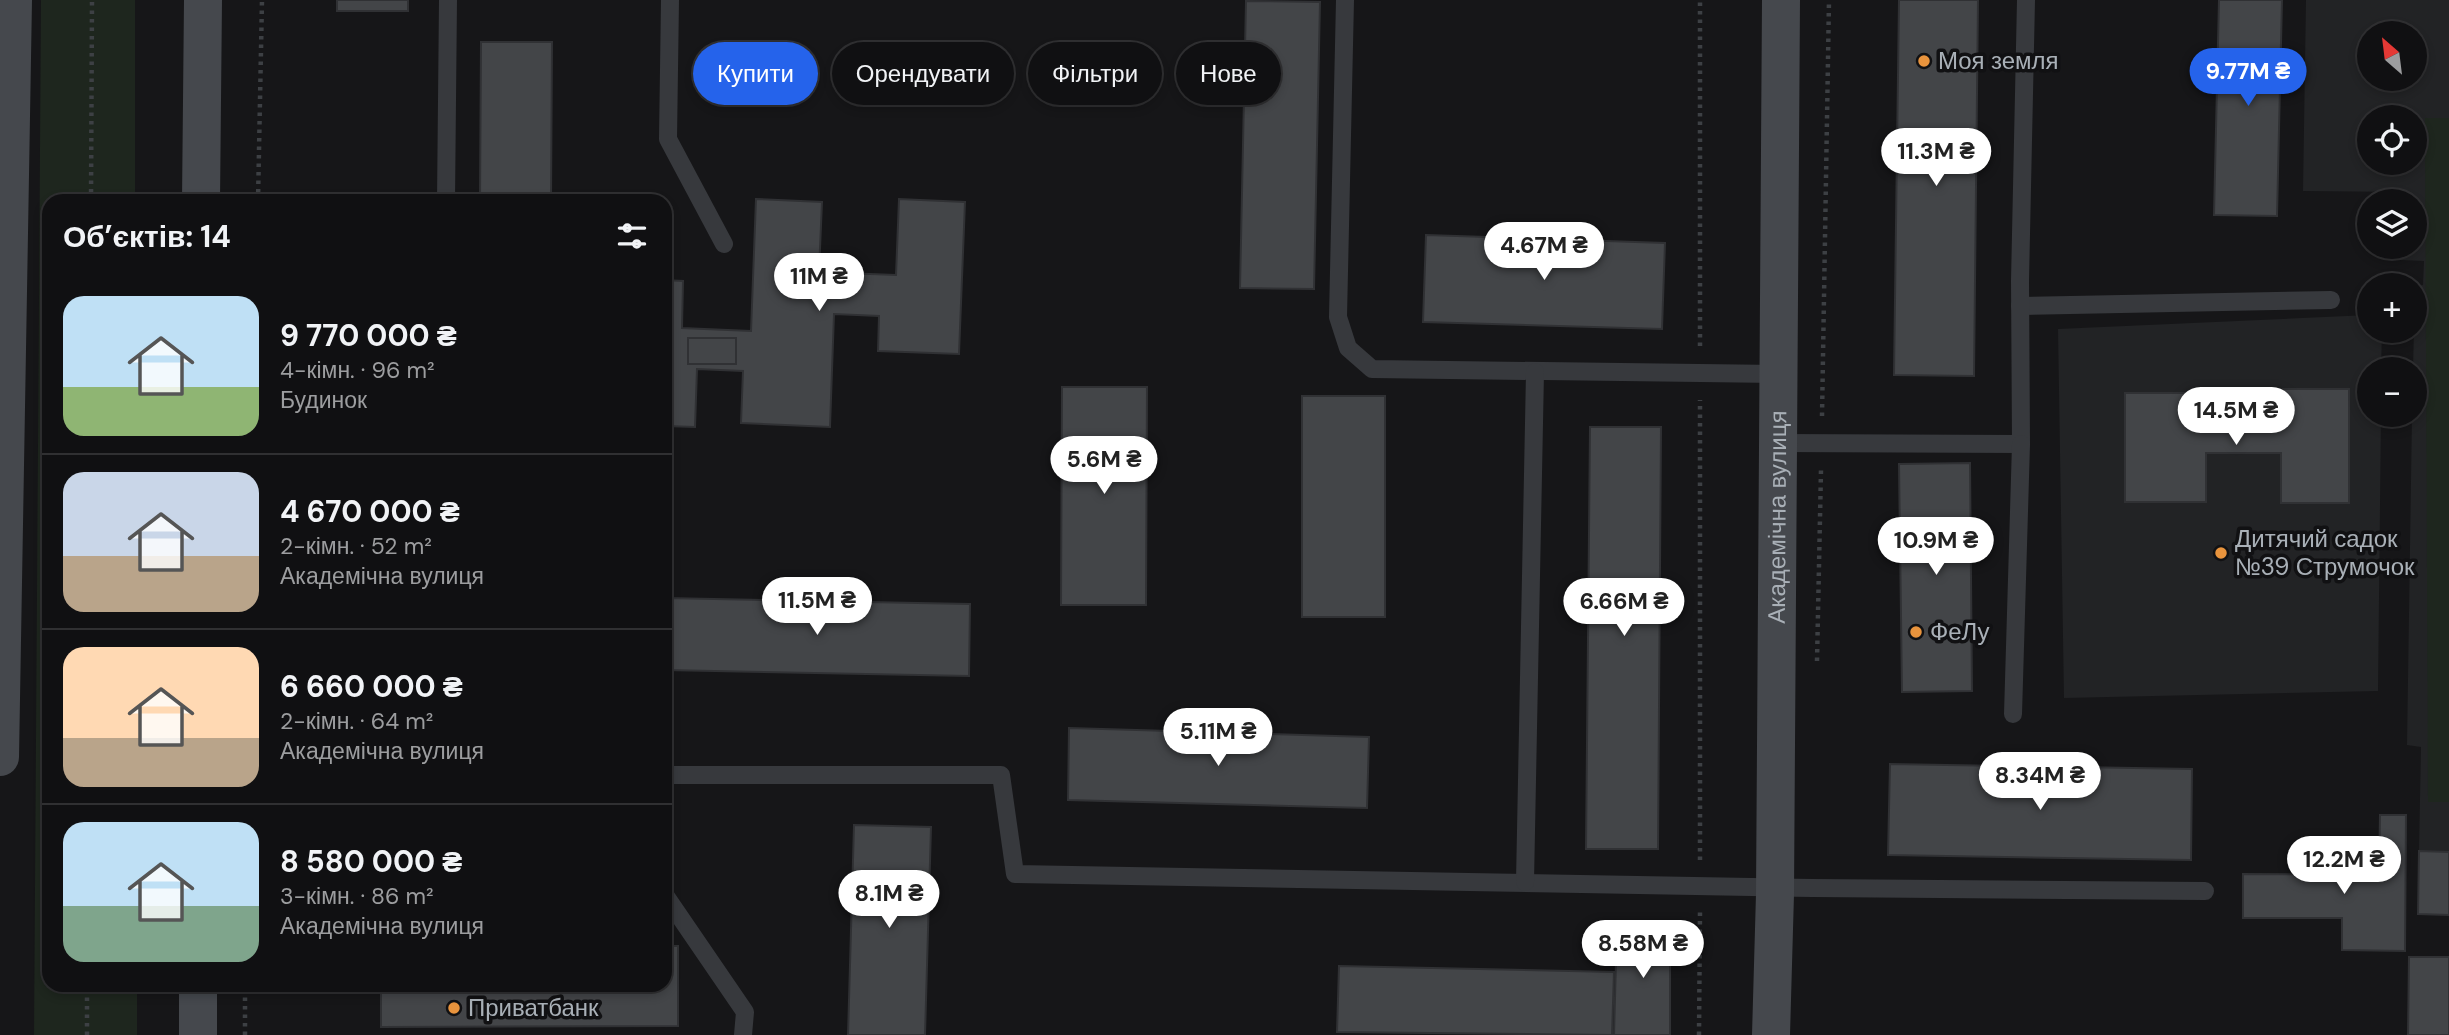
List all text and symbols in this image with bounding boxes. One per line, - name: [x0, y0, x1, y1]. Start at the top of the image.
- north arrow: [2357, 21, 2427, 91]
- map controls: [2357, 21, 2427, 427]
- chip: Купити: [693, 42, 818, 105]
- chip: Орендувати: [832, 42, 1014, 105]
- chip: Фільтри: [1028, 42, 1162, 105]
- chip: Нове: [1176, 42, 1281, 105]
- place label: Моя земля: [1938, 45, 2059, 76]
- pin: 9.77M ₴: [2183, 48, 2313, 108]
- marker: Моя земля: [1916, 53, 1932, 69]
- text: 9.77M ₴: [2206, 56, 2290, 86]
- button: locate: [2357, 105, 2427, 175]
- pin: 11.3M ₴: [1871, 128, 2001, 188]
- text: 11.3M ₴: [1897, 136, 1975, 166]
- button: layers: [2357, 189, 2427, 259]
- text: Об’єктів: 14: [63, 217, 231, 256]
- icon: filters: [613, 217, 651, 255]
- pin: 4.67M ₴: [1479, 222, 1609, 282]
- text: 4.67M ₴: [1500, 230, 1588, 260]
- pin: 11M ₴: [770, 254, 868, 313]
- text: 11M ₴: [790, 261, 848, 291]
- button: +: [2357, 273, 2427, 343]
- text: 9 770 000 ₴: [280, 316, 457, 355]
- icon: home: [119, 324, 203, 408]
- text: 4-кімн. · 96 m²: [280, 355, 435, 385]
- button: −: [2357, 357, 2427, 427]
- text: Будинок: [280, 385, 367, 415]
- pin: 14.5M ₴: [2171, 388, 2301, 447]
- text: 14.5M ₴: [2194, 395, 2278, 425]
- street label: Академічна вулиця: [1761, 410, 1793, 624]
- pin: 5.6M ₴: [1047, 436, 1161, 496]
- text: 5.6M ₴: [1066, 444, 1142, 474]
- text: 4 670 000 ₴: [280, 492, 460, 531]
- icon: home: [119, 500, 203, 584]
- pin: 10.9M ₴: [1871, 518, 2001, 577]
- place label: Дитячий садок №39 Струмочок: [2235, 523, 2415, 582]
- text: 10.9M ₴: [1894, 525, 1978, 555]
- text: 2-кімн. · 52 m²: [280, 531, 432, 561]
- marker: Дитячий садок №39 Струмочок: [2213, 545, 2229, 561]
- text: Академічна вулиця: [280, 561, 484, 591]
- pin: 11.5M ₴: [752, 578, 882, 637]
- pin: 6.66M ₴: [1559, 578, 1689, 638]
- text: 11.5M ₴: [778, 585, 856, 615]
- text: 6.66M ₴: [1579, 586, 1669, 616]
- place label: ФеЛу: [1930, 616, 1990, 647]
- marker: ФеЛу: [1908, 624, 1924, 640]
- text: 6 660 000 ₴: [280, 667, 463, 706]
- icon: home: [119, 675, 203, 759]
- text: 2-кімн. · 64 m²: [280, 706, 433, 736]
- pin: 5.11M ₴: [1153, 708, 1283, 768]
- text: 5.11M ₴: [1179, 716, 1257, 746]
- text: Академічна вулиця: [280, 736, 484, 766]
- pin: 8.34M ₴: [1975, 752, 2105, 812]
- text: 8.34M ₴: [1995, 760, 2085, 790]
- pin: 12.2M ₴: [2279, 836, 2409, 896]
- text: 8 580 000 ₴: [280, 842, 462, 881]
- text: 12.2M ₴: [2303, 844, 2385, 874]
- icon: home: [119, 850, 203, 934]
- pin: 8.1M ₴: [832, 870, 946, 930]
- text: 8.1M ₴: [854, 878, 924, 908]
- text: 3-кімн. · 86 m²: [280, 881, 434, 911]
- text: Академічна вулиця: [280, 911, 484, 941]
- pin: 8.58M ₴: [1578, 920, 1708, 980]
- text: 8.58M ₴: [1598, 928, 1688, 958]
- place label: Приватбанк: [468, 992, 599, 1023]
- marker: Приватбанк: [446, 1000, 462, 1016]

